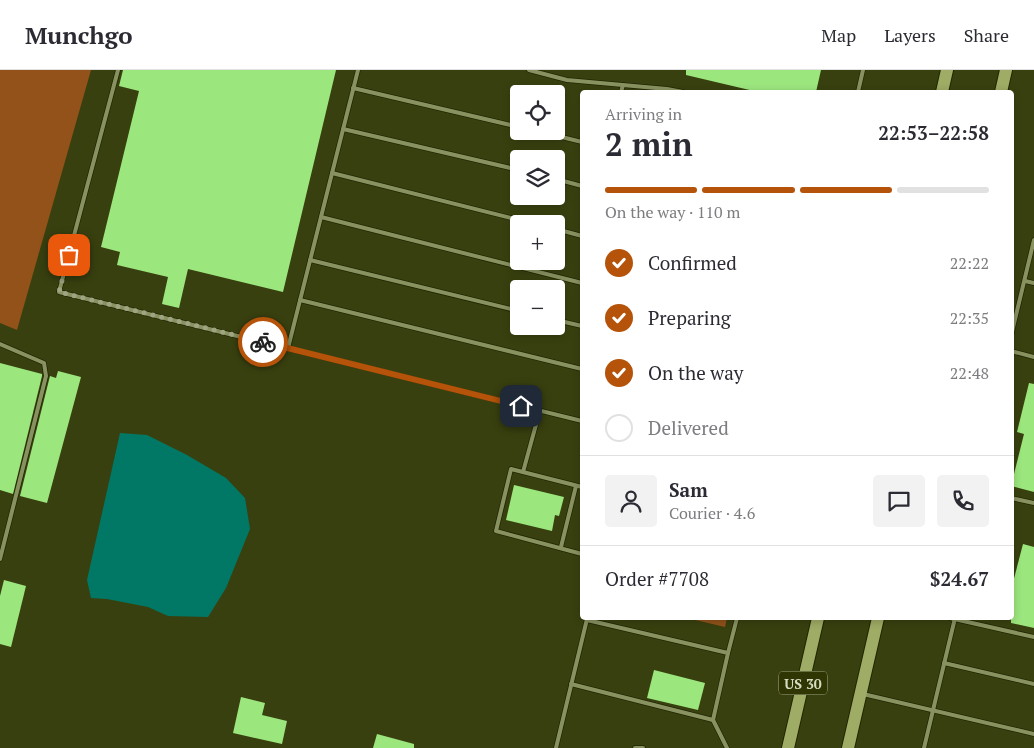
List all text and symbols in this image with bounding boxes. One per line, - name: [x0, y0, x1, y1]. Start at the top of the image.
- text: Munchgo: [25, 19, 132, 51]
- text: Map: [821, 23, 856, 47]
- text: Layers: [884, 23, 936, 47]
- text: Share: [964, 23, 1009, 47]
- map controls: [510, 85, 565, 335]
- button: locate: [510, 85, 565, 140]
- text: Arriving in: [605, 103, 682, 125]
- text: 22:53–22:58: [878, 120, 989, 145]
- text: 2 min: [605, 123, 693, 165]
- button: layers: [510, 150, 565, 205]
- text: On the way · 110 m: [605, 201, 740, 223]
- button: +: [510, 215, 565, 270]
- pin: [48, 234, 90, 276]
- icon: bag: [55, 241, 83, 269]
- icon: check: [605, 249, 633, 277]
- text: Confirmed: [648, 250, 737, 275]
- text: 22:22: [950, 252, 989, 274]
- button: −: [510, 280, 565, 335]
- icon: check: [605, 304, 633, 332]
- text: Preparing: [648, 305, 731, 330]
- text: 22:35: [950, 307, 989, 329]
- courier: [238, 317, 288, 367]
- icon: bike: [249, 328, 277, 356]
- icon: check: [605, 359, 633, 387]
- text: On the way: [648, 360, 743, 385]
- text: 22:48: [950, 362, 989, 384]
- pin: [500, 385, 542, 427]
- icon: home: [507, 392, 535, 420]
- text: Delivered: [648, 415, 729, 440]
- button: person: [605, 475, 657, 527]
- button: chat: [873, 475, 925, 527]
- button: phone: [937, 475, 989, 527]
- text: Sam: [669, 477, 708, 502]
- text: Courier · 4.6: [669, 502, 755, 524]
- text: Order #7708: [605, 566, 709, 591]
- text: $24.67: [930, 566, 989, 591]
- road number: US 30: [779, 672, 827, 694]

